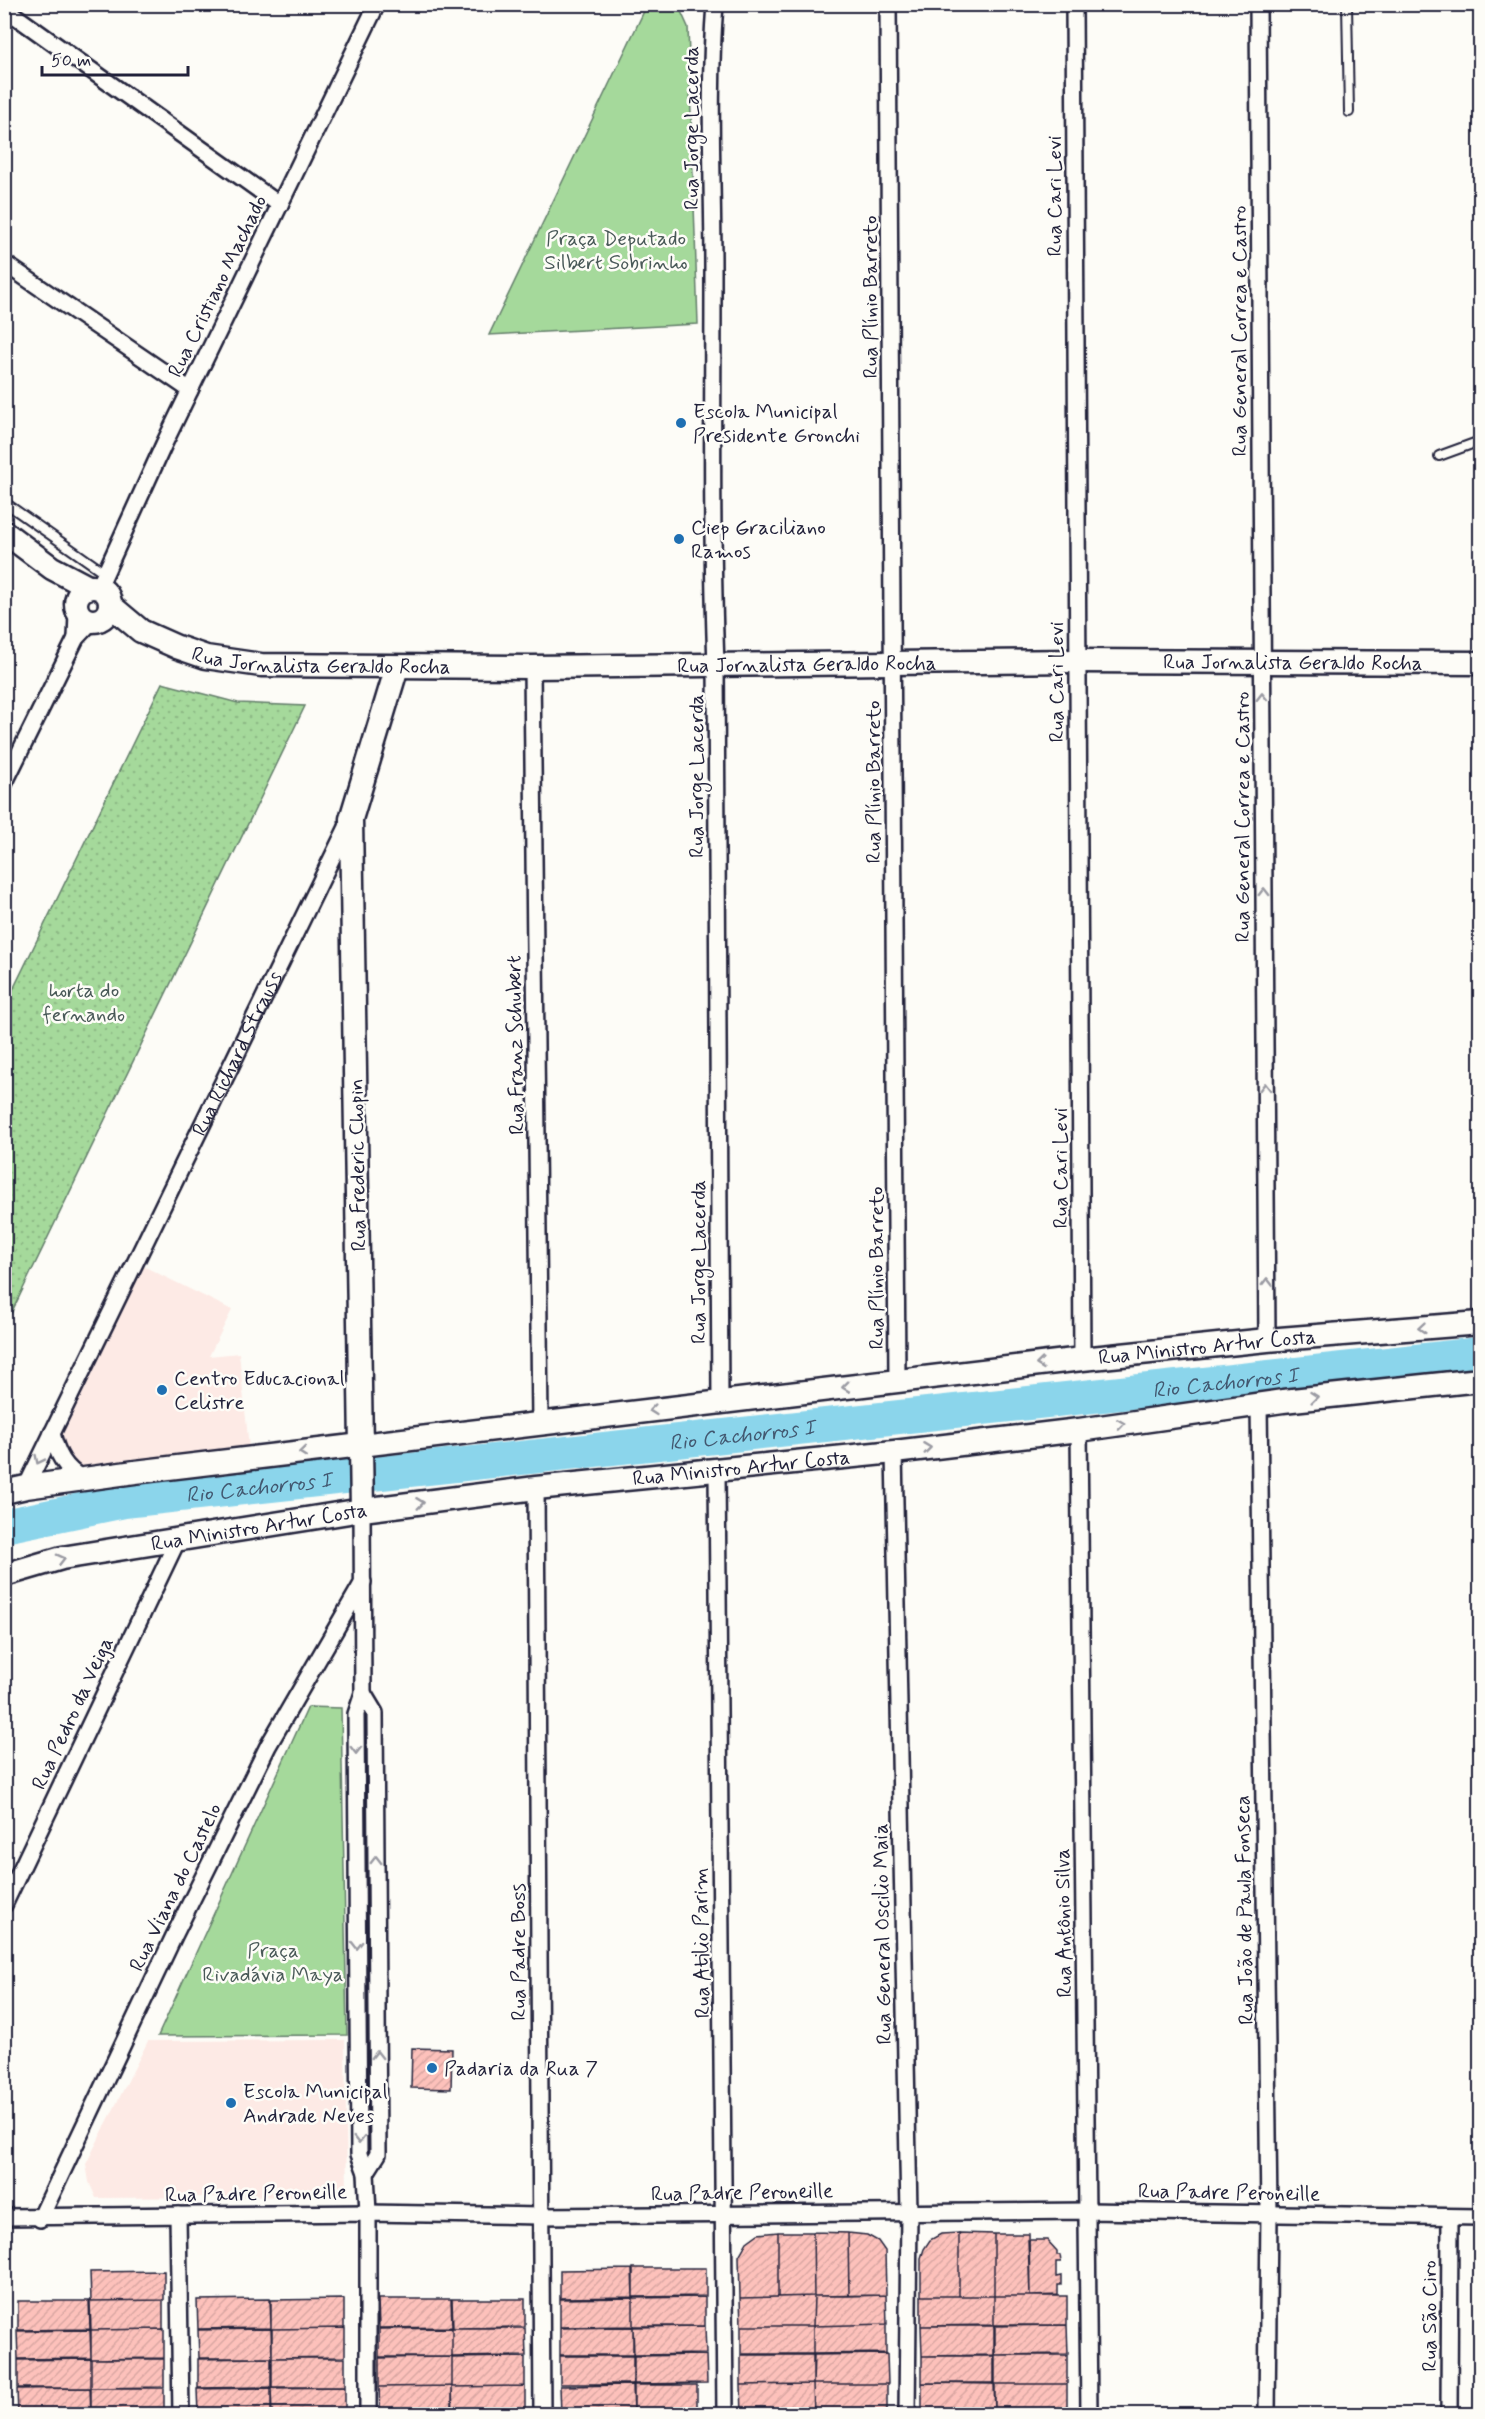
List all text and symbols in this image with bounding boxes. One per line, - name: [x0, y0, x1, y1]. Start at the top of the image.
- scale bar: [42, 39, 188, 77]
- street label: Rua Jorge Lacerda: [678, 46, 707, 210]
- text: 50 m: [51, 49, 91, 73]
- street label: Rua Cari Levi: [1041, 135, 1069, 256]
- street label: Rua Cristiano Machado: [162, 191, 274, 382]
- street label: Rua General Correa e Castro: [1226, 205, 1254, 457]
- street label: Rua Plínio Barreto: [857, 215, 885, 379]
- park label: Praça Deputado Silbert Sobrinho: [544, 225, 688, 277]
- place label: Escola Municipal Presidente Gronchi: [693, 398, 860, 450]
- marker: Escola Municipal Presidente Gronchi: [674, 416, 688, 430]
- place label: Ciep Graciliano Ramos: [691, 514, 826, 566]
- marker: Ciep Graciliano Ramos: [672, 532, 686, 546]
- street label: Rua Cari Levi: [1043, 621, 1071, 742]
- street label: Rua Jornalista Geraldo Rocha: [188, 640, 451, 681]
- street label: Rua Jornalista Geraldo Rocha: [1163, 648, 1423, 678]
- street label: Rua Jornalista Geraldo Rocha: [677, 650, 937, 680]
- street label: Rua General Correa e Castro: [1229, 691, 1257, 943]
- one-way arrow: [1256, 692, 1268, 701]
- street label: Rua Jorge Lacerda: [683, 694, 712, 858]
- street label: Rua Plínio Barreto: [860, 700, 888, 864]
- one-way arrow: [1258, 887, 1270, 896]
- street label: Rua Franz Schubert: [500, 955, 532, 1135]
- street label: Rua Richard Strauss: [186, 967, 290, 1141]
- park label: horta do fernando: [43, 977, 125, 1029]
- street label: Rua Frederic Chopin: [342, 1078, 374, 1252]
- one-way arrow: [1259, 1082, 1271, 1091]
- street label: Rua Cari Levi: [1047, 1107, 1075, 1228]
- street label: Rua Jorge Lacerda: [685, 1180, 714, 1344]
- street label: Rua Plínio Barreto: [863, 1186, 891, 1350]
- one-way arrow: [1261, 1277, 1273, 1286]
- one-way arrow: [1418, 1321, 1427, 1334]
- street label: Rua Ministro Artur Costa: [1097, 1323, 1317, 1372]
- one-way arrow: [1035, 1357, 1045, 1370]
- water label: Rio Cachorros I: [1151, 1362, 1302, 1405]
- place label: Centro Educacional Celistre: [174, 1365, 345, 1417]
- one-way arrow: [842, 1380, 851, 1392]
- marker: Centro Educacional Celistre: [155, 1383, 169, 1397]
- one-way arrow: [1309, 1392, 1318, 1404]
- one-way arrow: [648, 1403, 657, 1416]
- water label: Rio Cachorros I: [668, 1414, 819, 1458]
- one-way arrow: [1116, 1419, 1125, 1431]
- street label: Rua Ministro Artur Costa: [631, 1443, 852, 1493]
- one-way arrow: [923, 1443, 932, 1455]
- one-way arrow: [298, 1445, 307, 1458]
- one-way arrow: [34, 1453, 46, 1464]
- water label: Rio Cachorros I: [184, 1466, 336, 1510]
- street label: Rua Ministro Artur Costa: [149, 1496, 369, 1559]
- one-way arrow: [416, 1497, 425, 1510]
- one-way arrow: [55, 1553, 65, 1566]
- street label: Rua Pedro da Veiga: [25, 1633, 121, 1794]
- one-way arrow: [350, 1745, 362, 1754]
- street label: Rua João de Paula Fonseca: [1229, 1795, 1261, 2025]
- street label: Rua Viana do Castelo: [123, 1799, 229, 1976]
- street label: Rua General Oscilio Maia: [867, 1823, 899, 2045]
- street label: Rua Antônio Silva: [1049, 1848, 1079, 1998]
- one-way arrow: [370, 1855, 382, 1864]
- street label: Rua Atilio Parim: [687, 1867, 717, 2019]
- street label: Rua Padre Boss: [505, 1883, 533, 2021]
- park label: Praça Rivadávia Maya: [202, 1937, 344, 1989]
- one-way arrow: [351, 1940, 363, 1949]
- one-way arrow: [371, 2050, 383, 2059]
- place label: Padaria da Rua 7: [444, 2055, 598, 2083]
- marker: Padaria da Rua 7: [425, 2061, 439, 2075]
- place label: Escola Municipal Andrade Neves: [243, 2078, 388, 2130]
- marker: Escola Municipal Andrade Neves: [224, 2096, 238, 2110]
- one-way arrow: [352, 2135, 365, 2144]
- street label: Rua Padre Peroneille: [651, 2177, 833, 2209]
- street label: Rua Padre Peroneille: [1138, 2177, 1320, 2209]
- street label: Rua Padre Peroneille: [165, 2178, 347, 2210]
- street label: Rua São Ciro: [1416, 2260, 1444, 2372]

